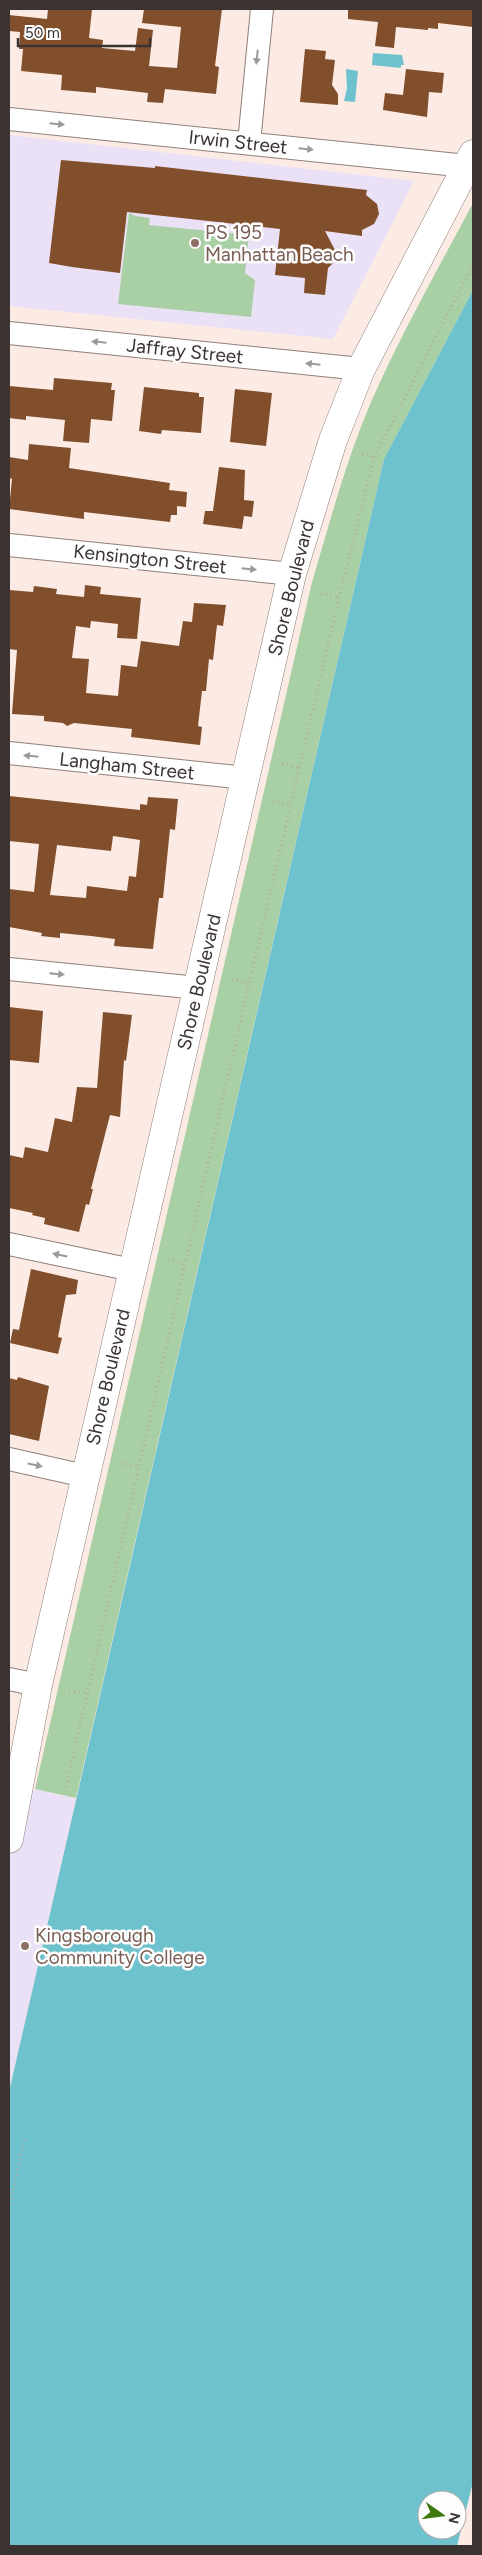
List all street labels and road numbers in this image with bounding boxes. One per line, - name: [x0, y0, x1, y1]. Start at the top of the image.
- street label: Irwin Street: [187, 125, 289, 159]
- street label: Jaffray Street: [125, 333, 245, 369]
- street label: Shore Boulevard: [263, 518, 319, 658]
- street label: Kensington Street: [72, 540, 228, 578]
- street label: Langham Street: [58, 747, 196, 785]
- street label: Shore Boulevard: [172, 912, 226, 1052]
- street label: Shore Boulevard: [81, 1307, 135, 1447]

